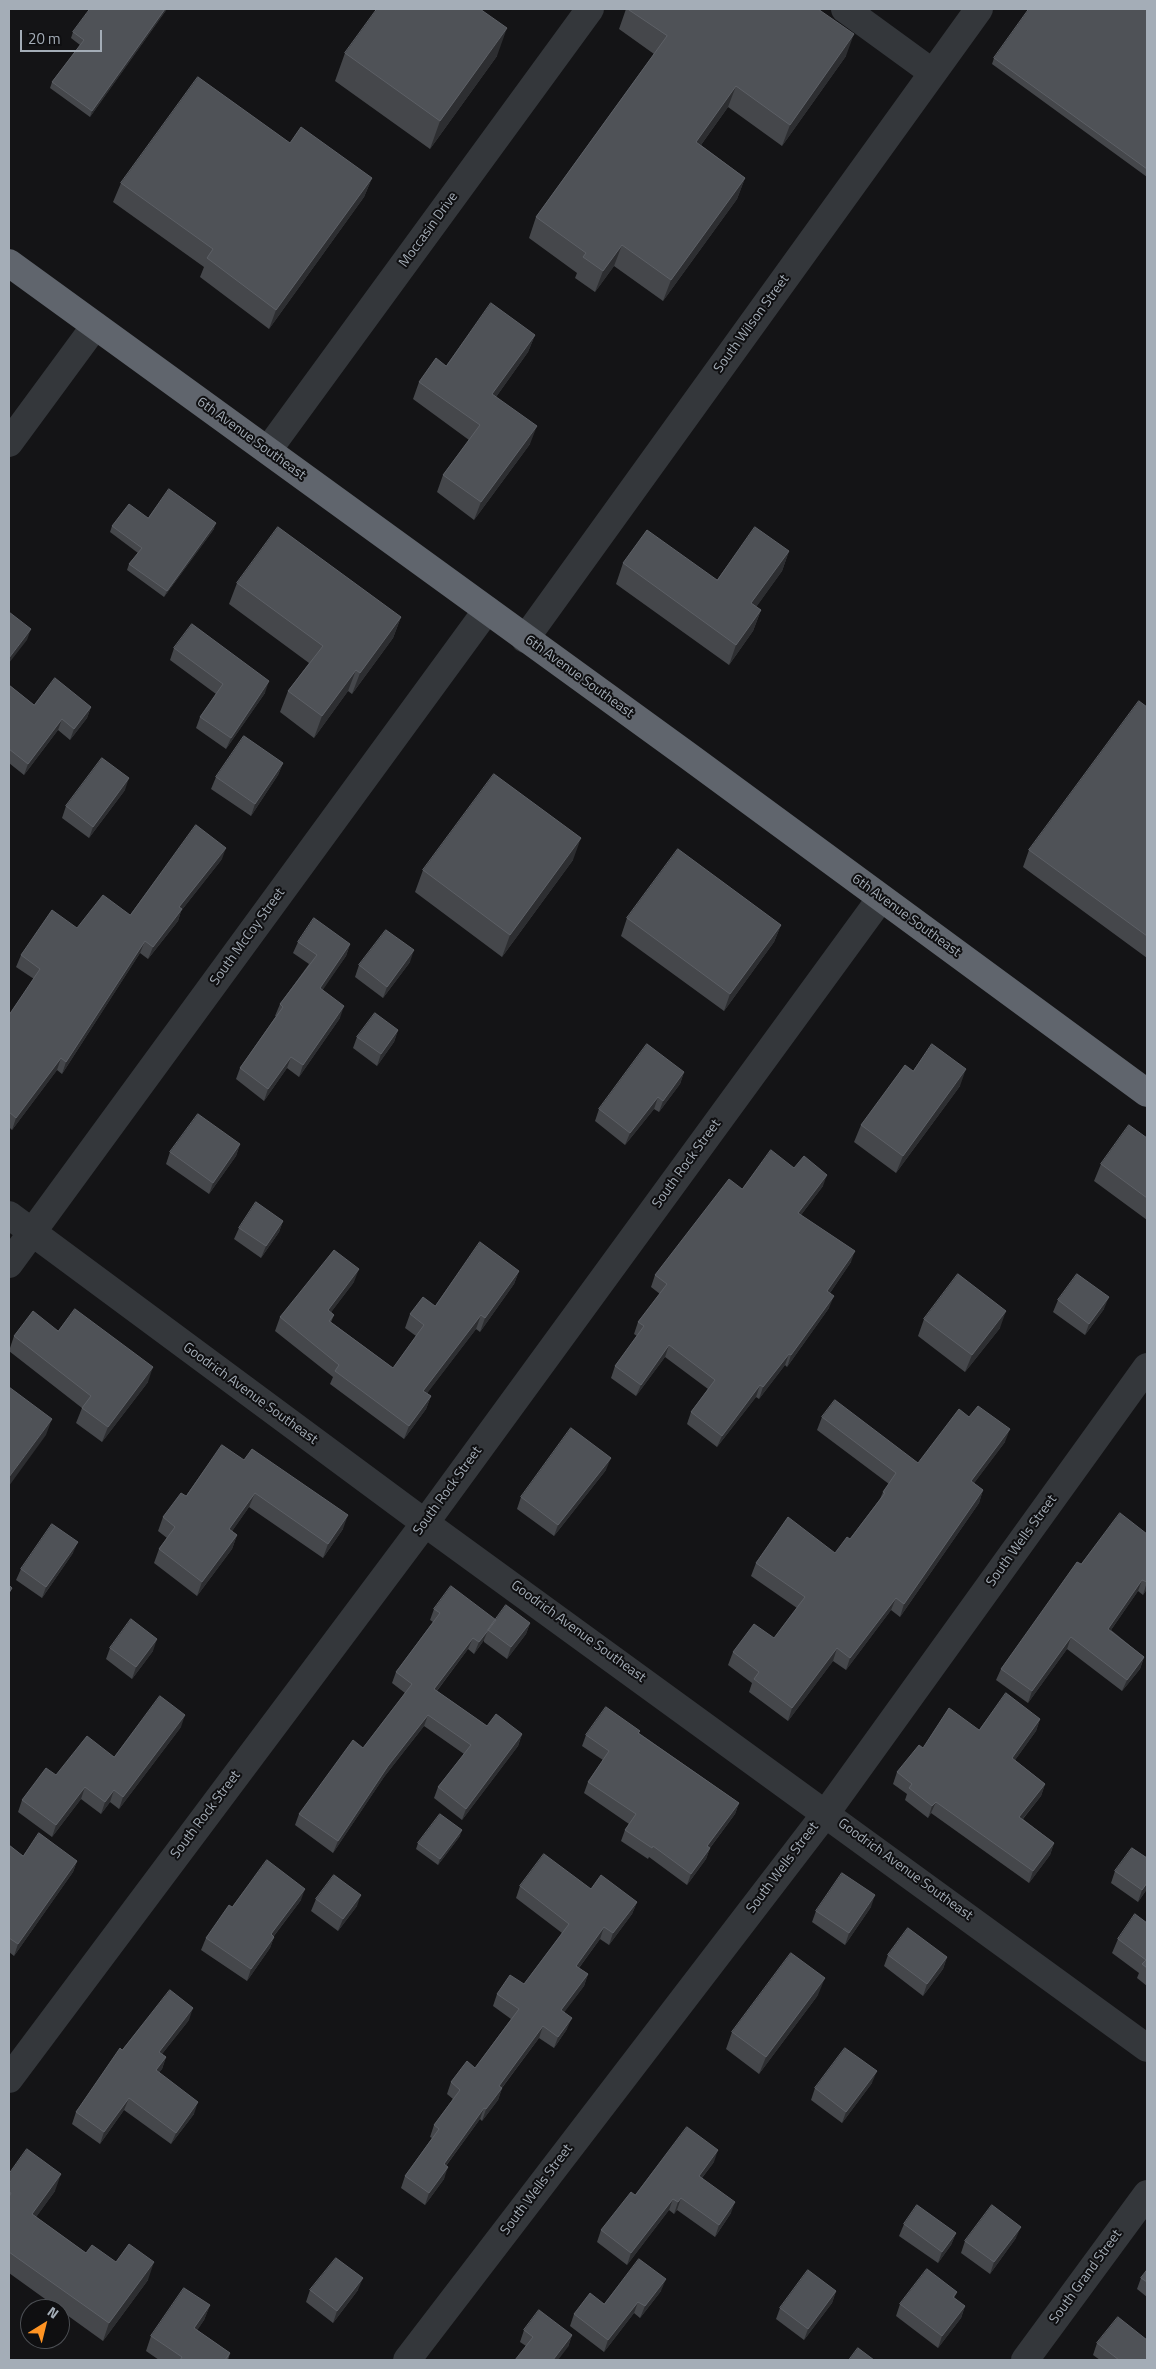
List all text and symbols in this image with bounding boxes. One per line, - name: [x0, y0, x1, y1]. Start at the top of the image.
- scale bar: [22, 20, 105, 52]
- text: 20 m: [28, 27, 61, 50]
- street label: Moccasin Drive: [396, 189, 462, 271]
- street label: South Wilson Street: [711, 272, 793, 376]
- street label: 6th Avenue Southeast: [193, 394, 309, 484]
- street label: 6th Avenue Southeast: [521, 632, 637, 722]
- street label: 6th Avenue Southeast: [848, 871, 964, 961]
- street label: South McCoy Street: [207, 885, 289, 989]
- street label: South Rock Street: [649, 1116, 725, 1212]
- street label: Goodrich Avenue Southeast: [179, 1339, 321, 1449]
- street label: South Rock Street: [410, 1443, 486, 1539]
- street label: South Wells Street: [983, 1492, 1061, 1590]
- street label: Goodrich Avenue Southeast: [507, 1577, 649, 1687]
- street label: South Rock Street: [167, 1768, 245, 1862]
- street label: Goodrich Avenue Southeast: [834, 1815, 976, 1925]
- street label: South Wells Street: [743, 1819, 823, 1917]
- street label: South Wells Street: [497, 2141, 577, 2239]
- street label: South Grand Street: [1046, 2227, 1126, 2327]
- north arrow: [20, 2299, 70, 2349]
- text: N: [43, 2301, 64, 2324]

